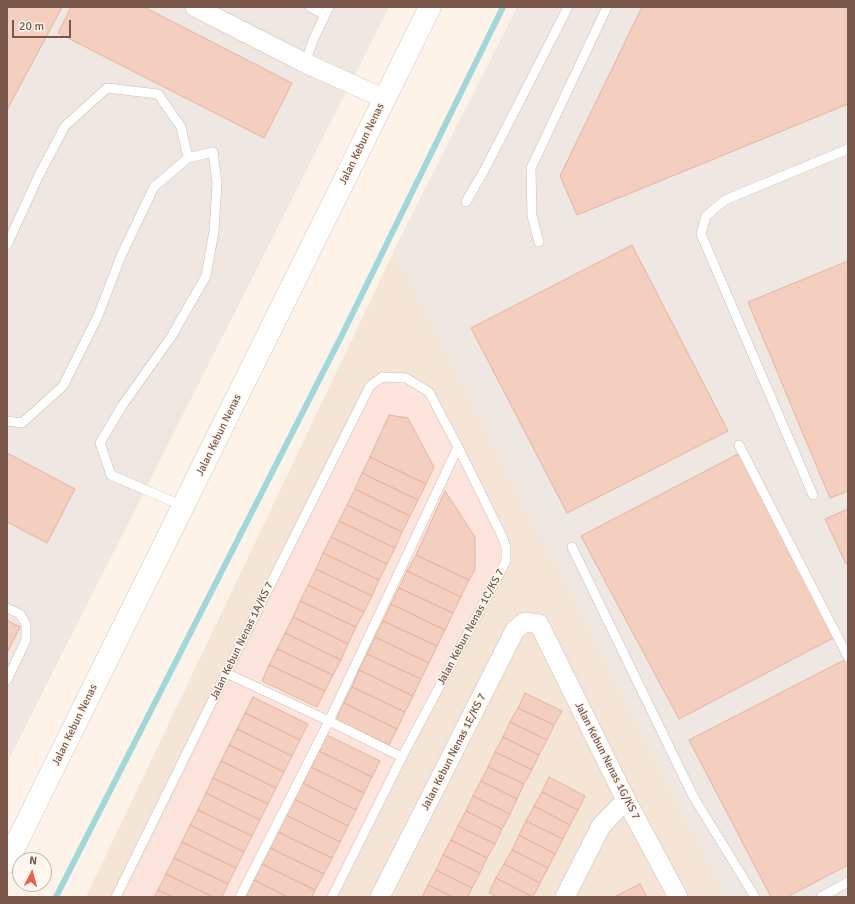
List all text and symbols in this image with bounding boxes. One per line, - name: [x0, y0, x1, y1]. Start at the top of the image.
- scale bar: [14, 12, 73, 38]
- text: 20 m: [19, 19, 44, 34]
- street label: Jalan Kebun Nenas: [337, 101, 387, 187]
- street label: Jalan Kebun Nenas: [194, 392, 244, 478]
- street label: Jalan Kebun Nenas 1C/KS 7: [435, 567, 507, 687]
- street label: Jalan Kebun Nenas 1A/KS 7: [208, 580, 276, 702]
- street label: Jalan Kebun Nenas: [50, 682, 100, 768]
- street label: Jalan Kebun Nenas 1E/KS 7: [419, 691, 489, 813]
- street label: Jalan Kebun Nenas 1G/KS 7: [572, 700, 642, 822]
- north arrow: [12, 852, 52, 892]
- text: N: [29, 854, 38, 867]

